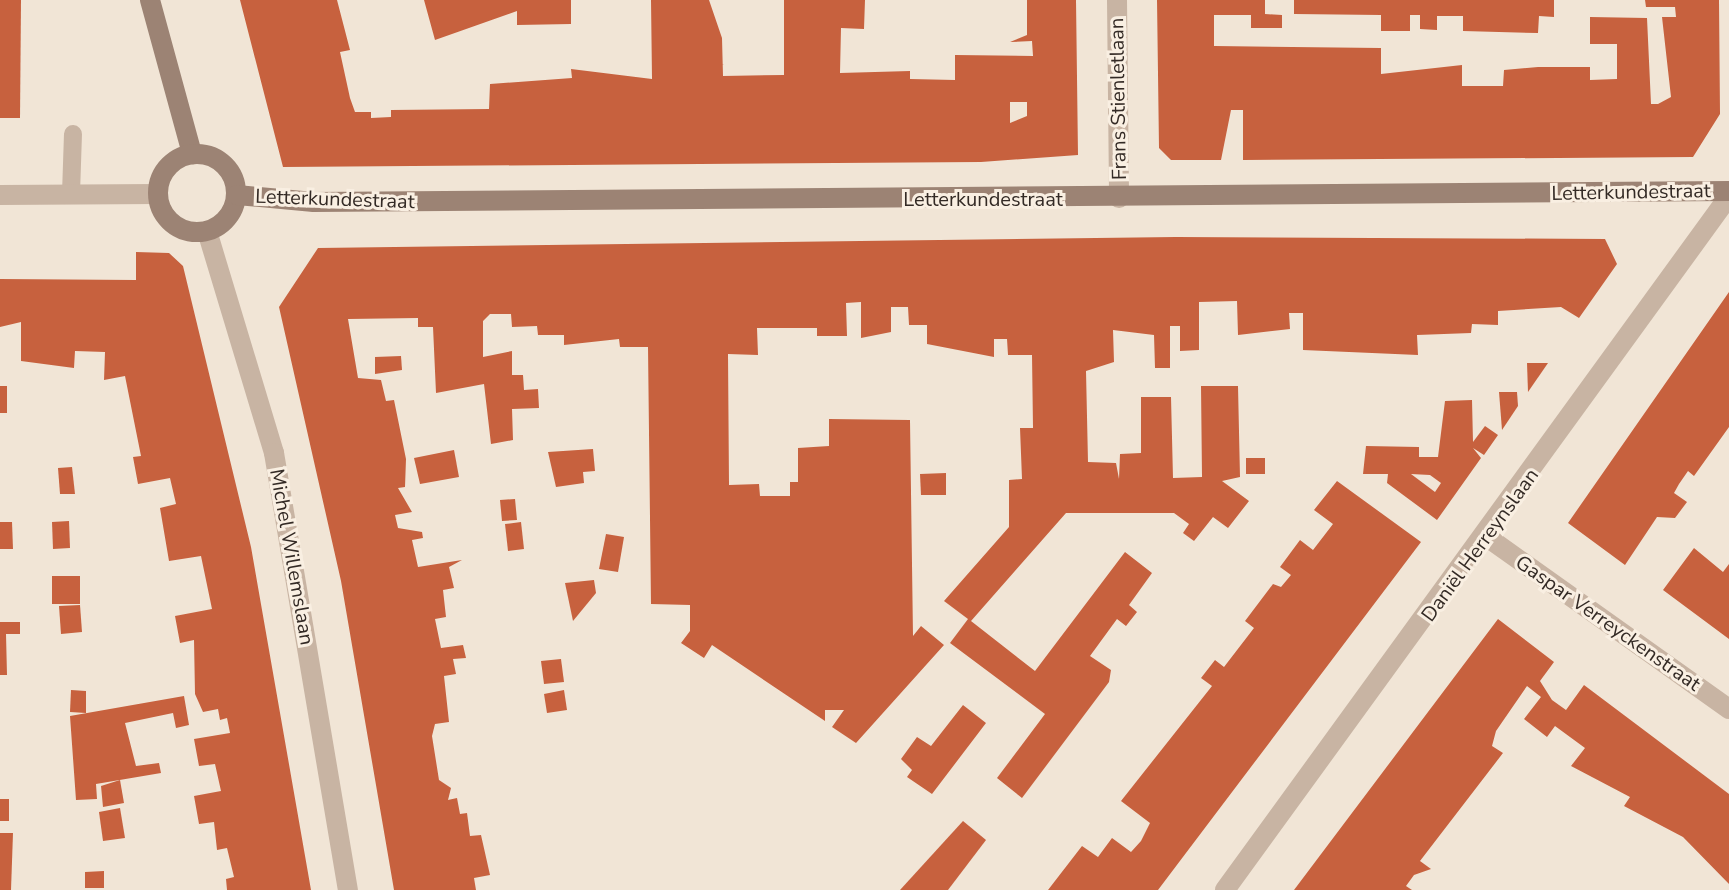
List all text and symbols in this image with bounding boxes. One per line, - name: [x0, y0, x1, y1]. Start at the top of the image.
- street label: Frans Stienletlaan: [1105, 18, 1131, 180]
- street label: Letterkundestraat: [1551, 179, 1711, 205]
- street label: Letterkundestraat: [255, 184, 415, 214]
- street label: Letterkundestraat: [903, 187, 1063, 211]
- street label: Daniël Herreynslaan: [1416, 464, 1544, 626]
- street label: Michel Willemslaan: [265, 467, 319, 647]
- street label: Gaspar Verreyckenstraat: [1511, 550, 1705, 696]

